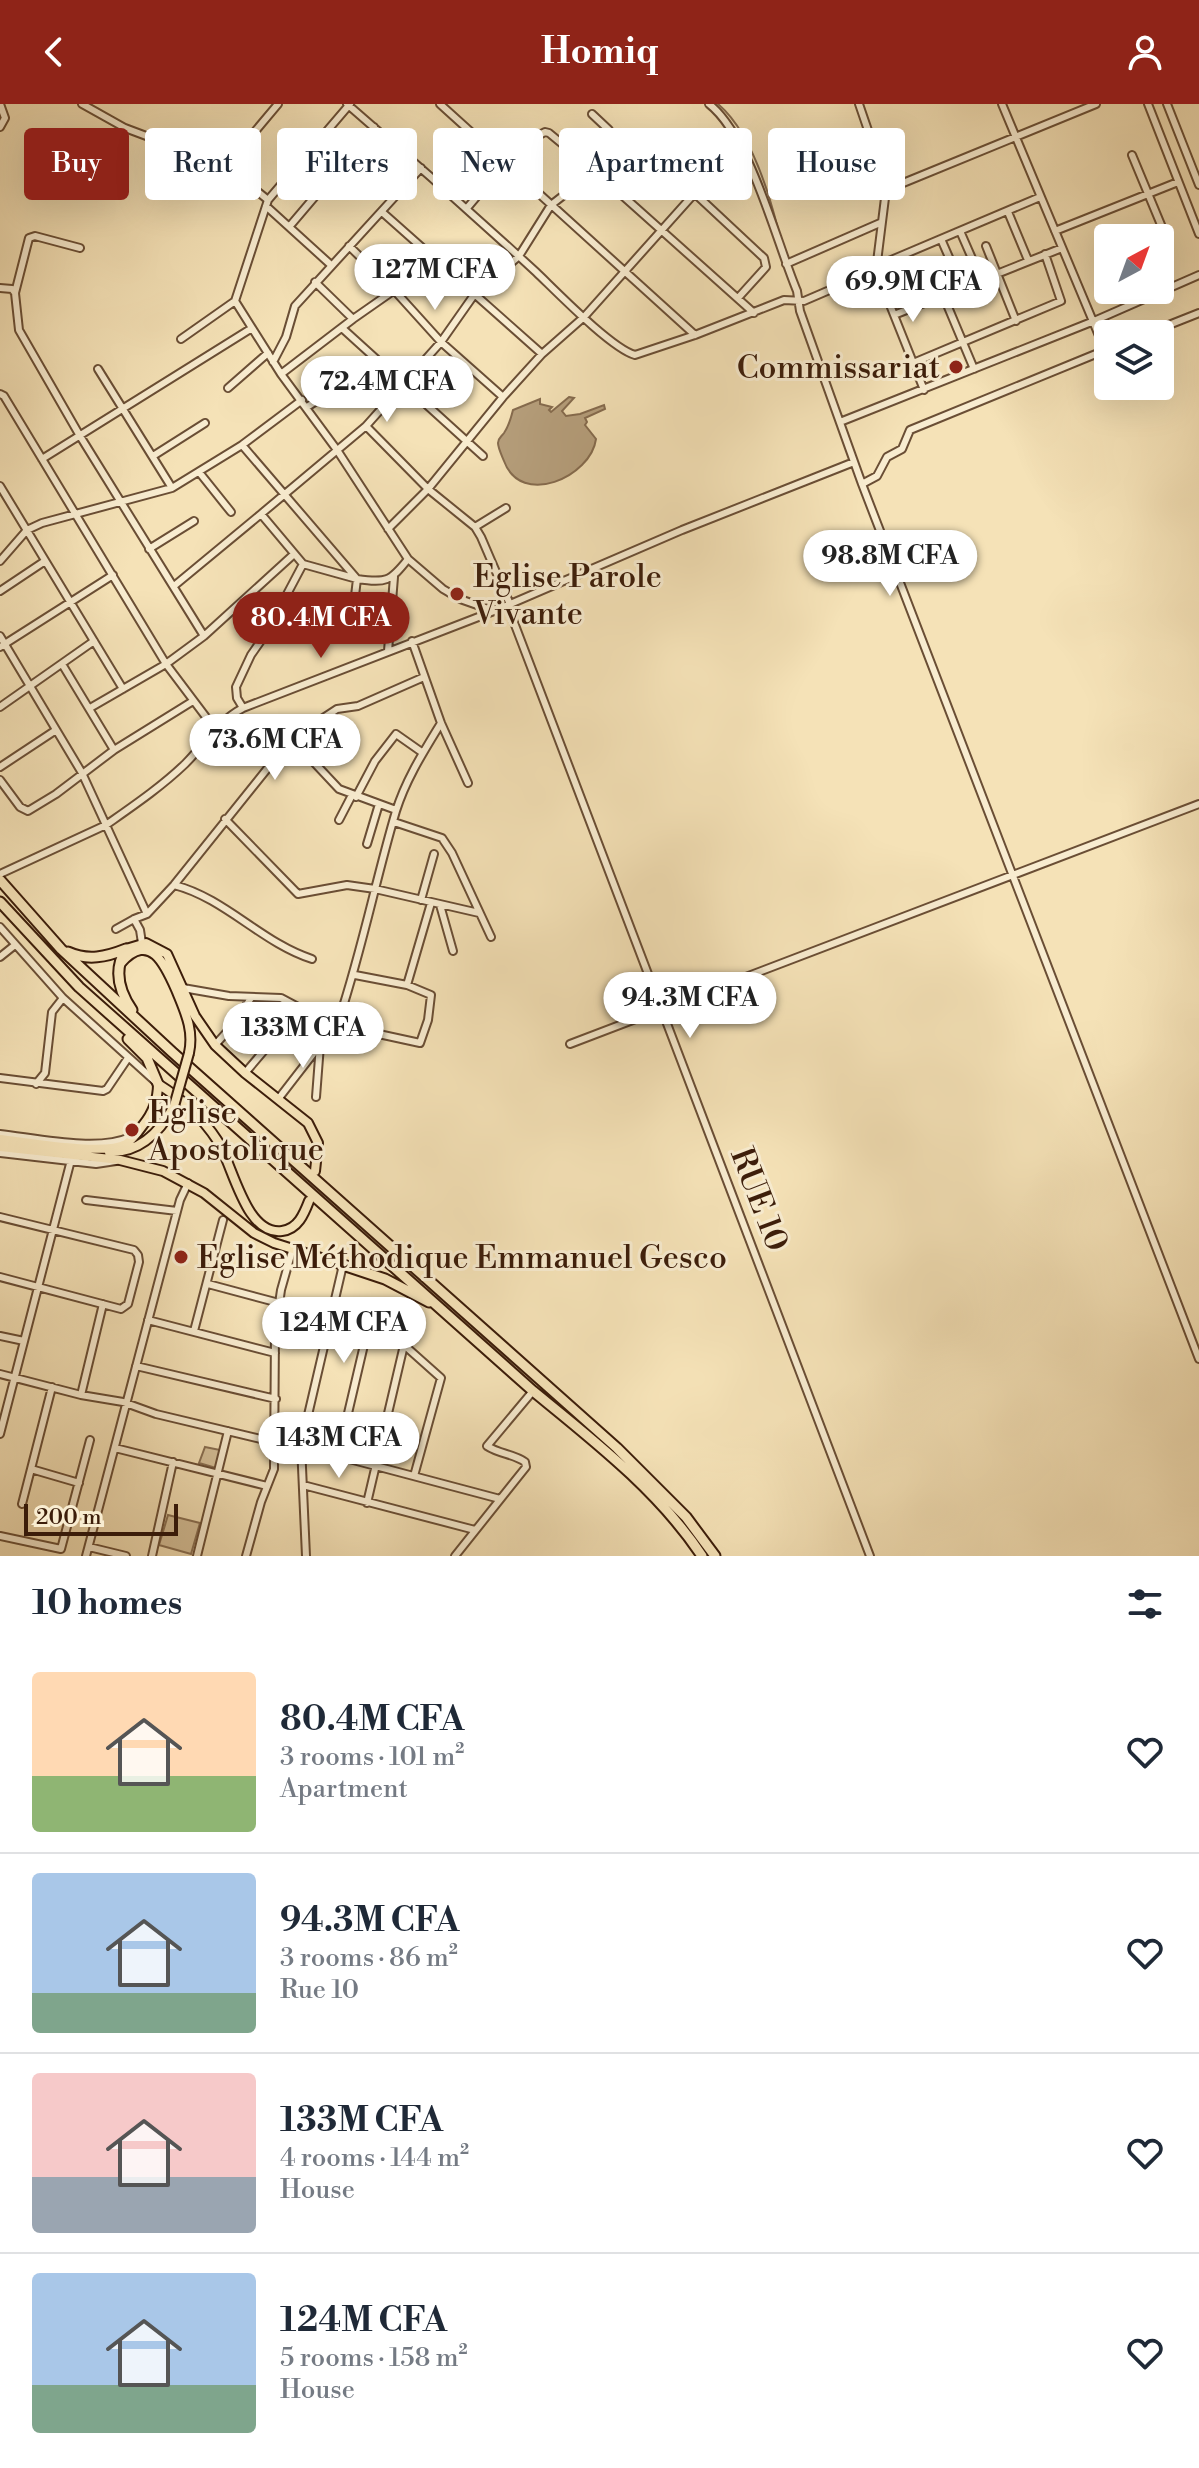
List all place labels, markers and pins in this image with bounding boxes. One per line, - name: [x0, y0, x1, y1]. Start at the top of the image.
- pin: 127M CFA: [352, 244, 518, 312]
- pin: 69.9M CFA: [821, 256, 1005, 324]
- place label: Commissariat: [737, 348, 940, 388]
- pin: 72.4M CFA: [295, 356, 479, 424]
- marker: Commissariat: [947, 358, 965, 376]
- pin: 98.8M CFA: [798, 530, 982, 598]
- place label: Eglise Parole Vivante: [472, 557, 662, 634]
- marker: Eglise Parole Vivante: [448, 585, 466, 603]
- pin: 80.4M CFA: [229, 592, 413, 660]
- pin: 73.6M CFA: [183, 714, 367, 782]
- pin: 94.3M CFA: [598, 972, 782, 1040]
- pin: 133M CFA: [220, 1002, 386, 1070]
- place label: Eglise Apostolique: [147, 1093, 324, 1170]
- marker: Eglise Apostolique: [123, 1121, 141, 1139]
- place label: Eglise Méthodique Emmanuel Gesco: [197, 1238, 727, 1278]
- marker: Eglise Méthodique Emmanuel Gesco: [172, 1248, 190, 1266]
- pin: 124M CFA: [261, 1297, 427, 1365]
- pin: 143M CFA: [256, 1412, 422, 1480]

